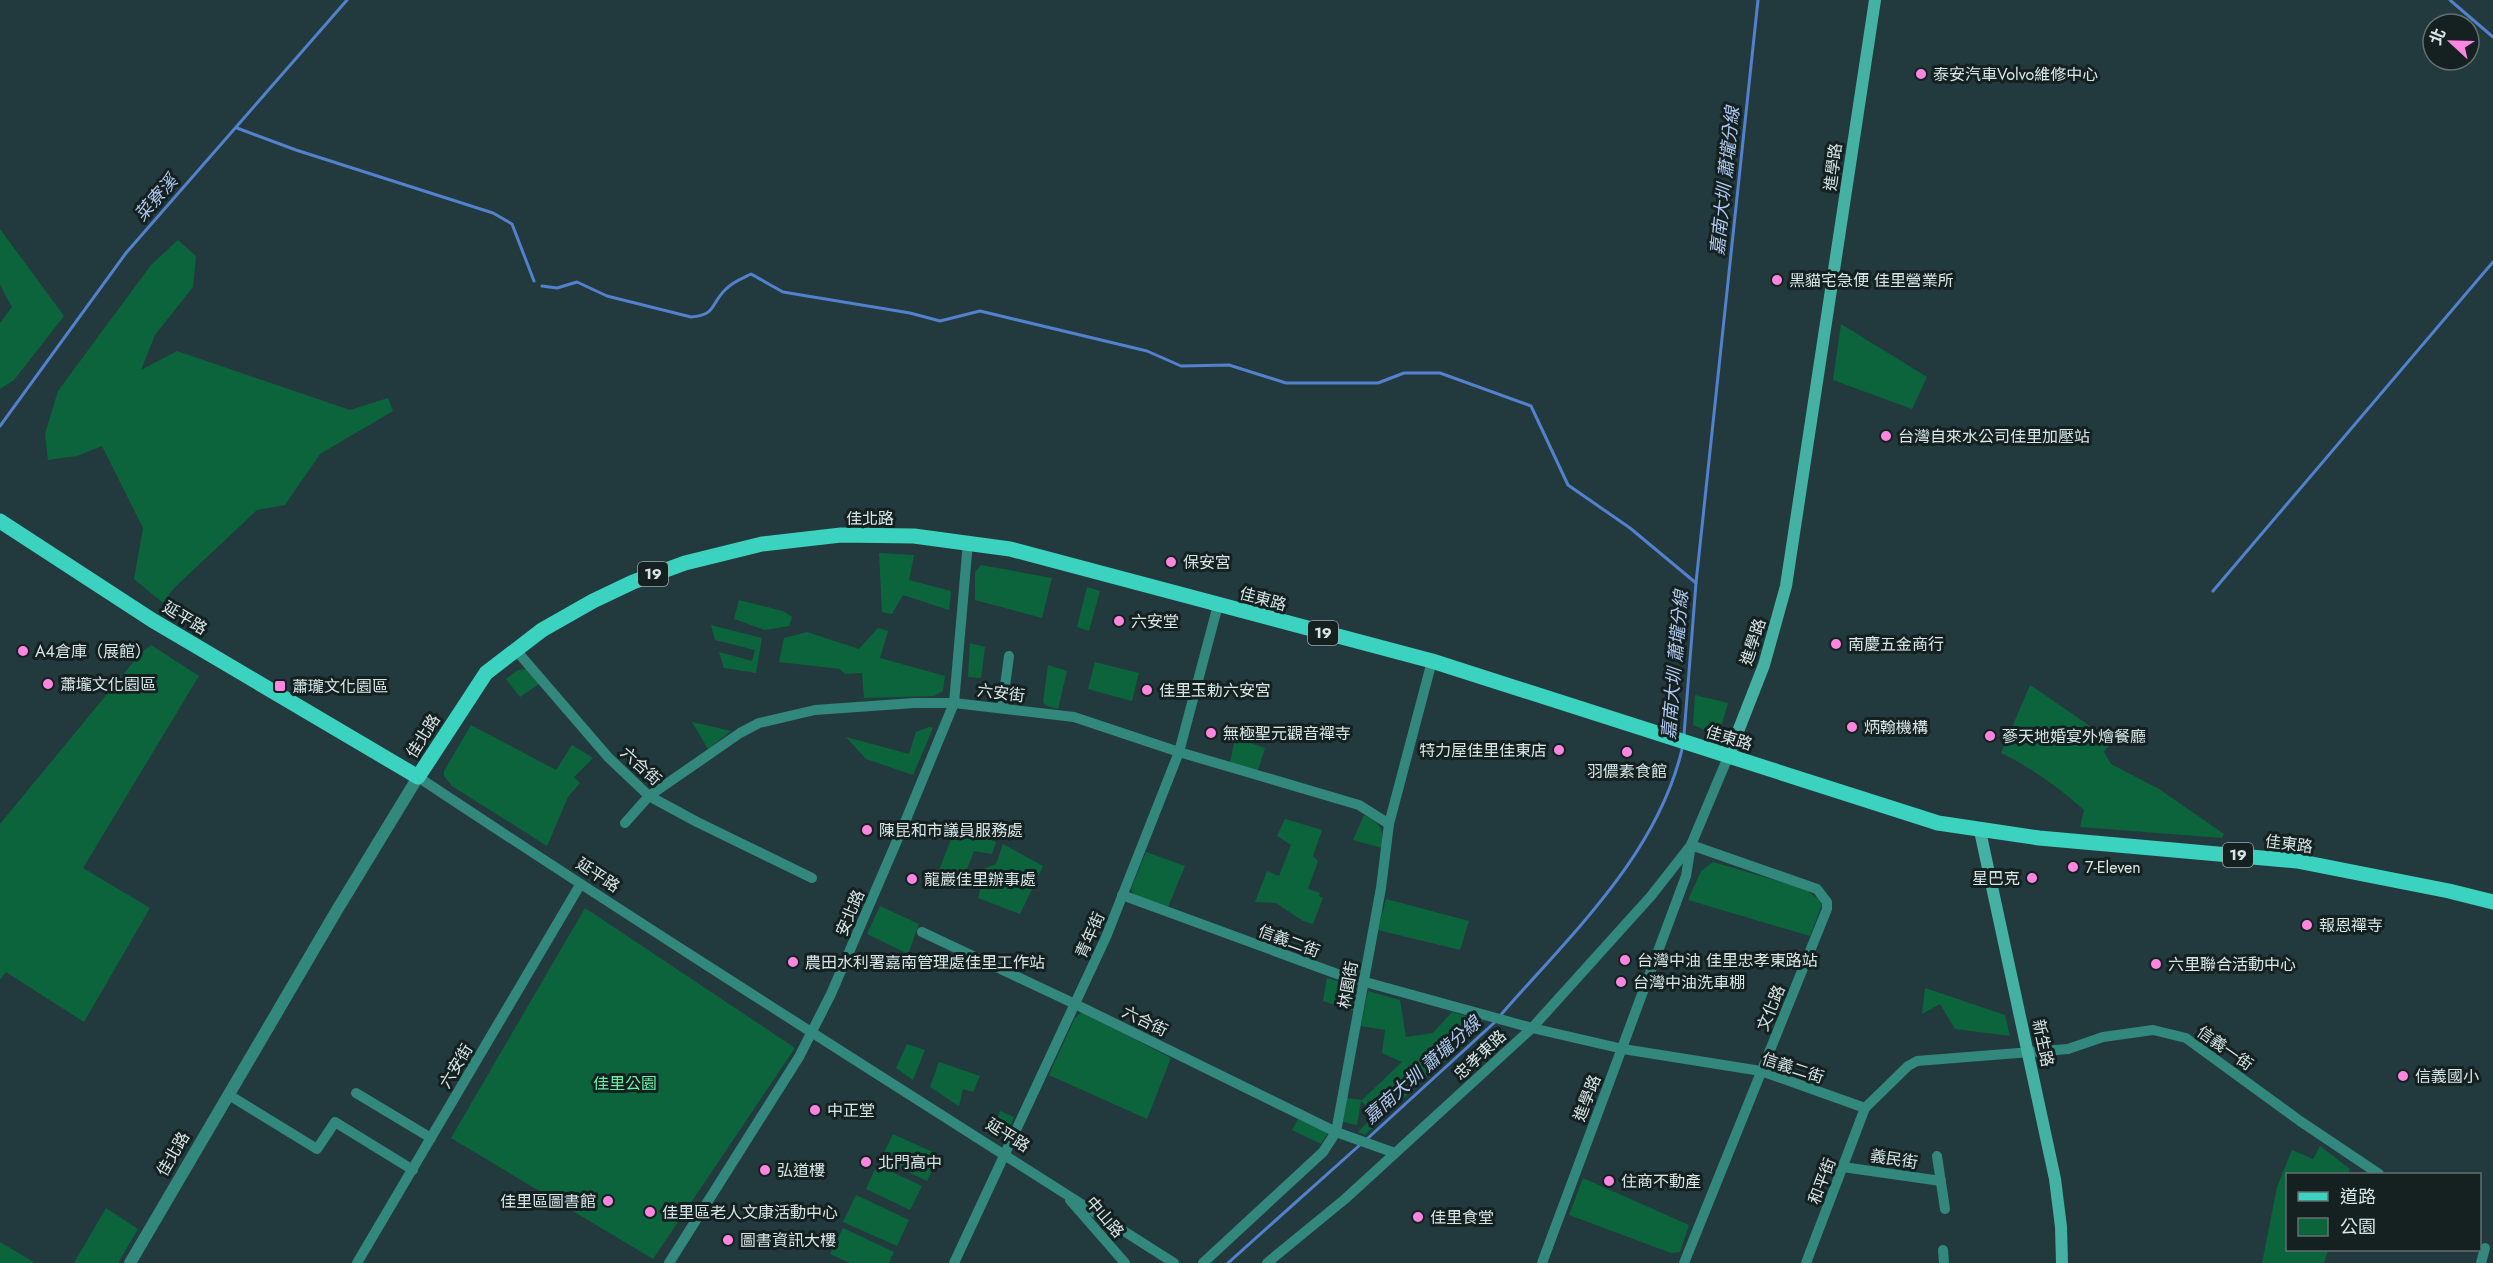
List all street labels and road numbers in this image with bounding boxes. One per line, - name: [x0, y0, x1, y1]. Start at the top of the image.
- street label: 進學路: [1819, 142, 1847, 192]
- street label: 佳北路: [846, 507, 894, 530]
- road number: 19: [638, 562, 668, 586]
- street label: 佳東路: [1237, 582, 1289, 616]
- street label: 延平路: [158, 596, 212, 640]
- street label: 進學路: [1735, 616, 1771, 668]
- road number: 19: [1308, 621, 1338, 645]
- street label: 六安街: [976, 679, 1026, 707]
- street label: 佳北路: [401, 710, 445, 762]
- street label: 佳東路: [1703, 720, 1755, 756]
- street label: 六合街: [615, 741, 667, 791]
- street label: 佳東路: [2264, 830, 2314, 858]
- road number: 19: [2223, 843, 2253, 867]
- street label: 延平路: [572, 852, 624, 898]
- street label: 安北路: [830, 886, 870, 940]
- street label: 青年街: [1070, 908, 1110, 962]
- street label: 信義二街: [1255, 919, 1323, 963]
- street label: 林園街: [1333, 959, 1363, 1011]
- street label: 文化路: [1751, 981, 1791, 1035]
- street label: 六合街: [1118, 1000, 1172, 1042]
- street label: 新生路: [2027, 1017, 2059, 1069]
- street label: 信義一街: [2192, 1020, 2258, 1076]
- street label: 忠孝東路: [1449, 1025, 1511, 1085]
- street label: 六安街: [434, 1039, 478, 1093]
- street label: 信義二街: [1759, 1047, 1827, 1089]
- street label: 進學路: [1568, 1071, 1606, 1125]
- street label: 延平路: [982, 1113, 1034, 1157]
- street label: 佳北路: [151, 1127, 195, 1181]
- street label: 義民街: [1868, 1144, 1920, 1174]
- street label: 和平街: [1803, 1154, 1841, 1208]
- street label: 中山路: [1081, 1191, 1129, 1243]

